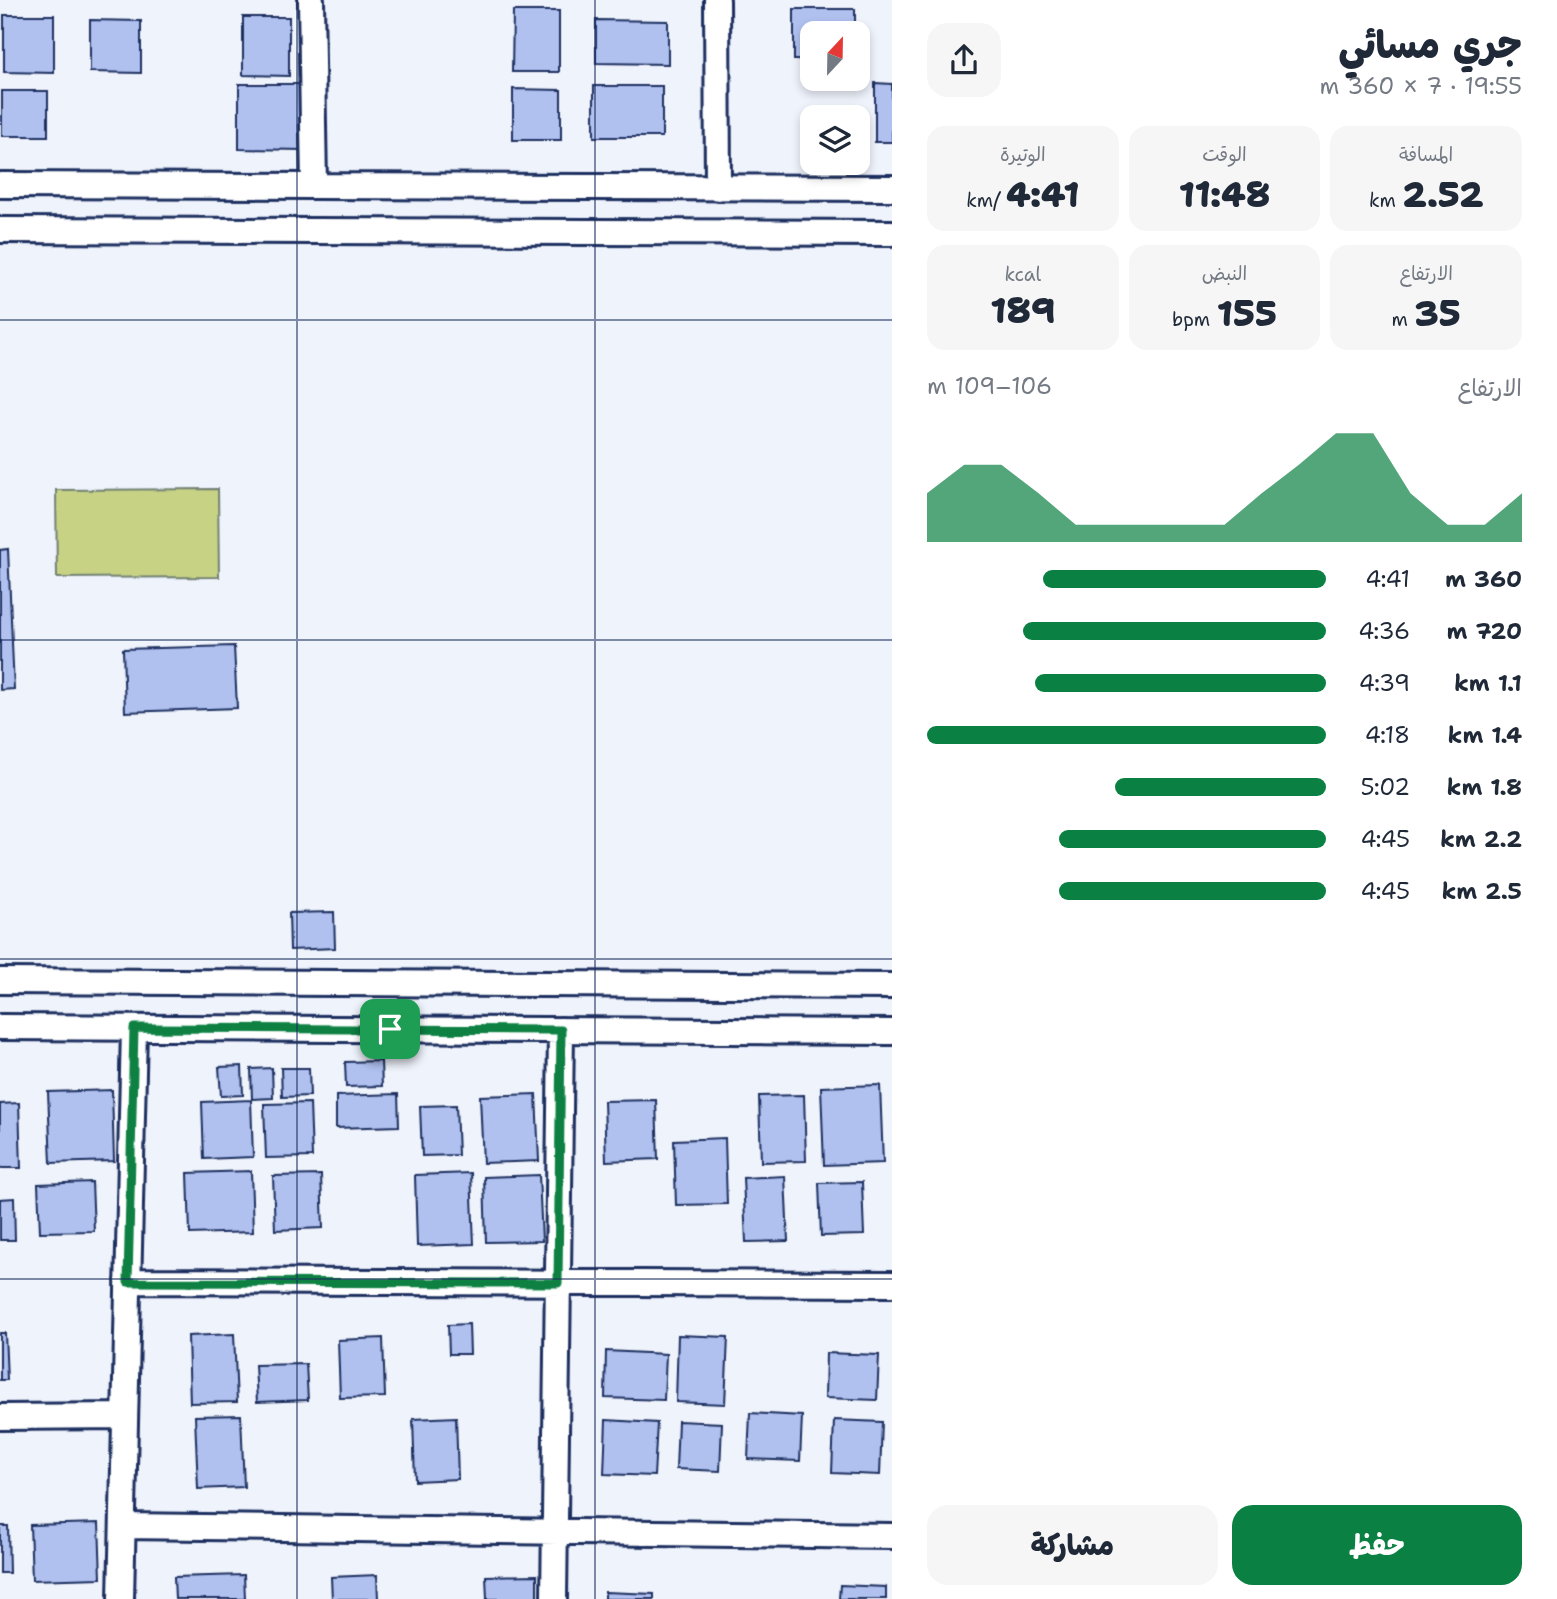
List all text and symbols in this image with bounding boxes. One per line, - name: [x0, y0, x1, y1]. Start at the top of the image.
- text: جري مسائي: [1338, 19, 1522, 70]
- north arrow: [800, 21, 870, 91]
- map controls: [800, 21, 870, 175]
- button: share: [927, 23, 1001, 97]
- text: 19:55 · 7 × 360 m: [1320, 71, 1522, 101]
- button: layers: [800, 105, 870, 175]
- text: الوتيرة: [1000, 142, 1046, 167]
- text: الوقت: [1202, 142, 1247, 167]
- text: المسافة: [1399, 142, 1453, 167]
- text: 4:41: [1006, 171, 1080, 218]
- text: 11:48: [1179, 171, 1270, 218]
- text: 2.52: [1402, 171, 1483, 218]
- text: /km: [966, 188, 1006, 213]
- text: km: [1369, 188, 1402, 213]
- text: النبض: [1202, 261, 1247, 286]
- text: الارتفاع: [1400, 261, 1453, 286]
- text: kcal: [1004, 262, 1041, 287]
- text: 189: [990, 287, 1056, 334]
- text: 155: [1217, 290, 1277, 337]
- text: 35: [1414, 290, 1461, 337]
- text: bpm: [1172, 307, 1217, 332]
- text: m: [1391, 307, 1414, 332]
- text: 106–109 m: [927, 371, 1052, 401]
- text: الارتفاع: [1458, 373, 1522, 403]
- text: 4:41: [1365, 564, 1410, 594]
- text: 360 m: [1445, 564, 1522, 594]
- text: 4:36: [1358, 616, 1410, 646]
- text: 720 m: [1447, 616, 1522, 646]
- text: 4:39: [1359, 668, 1410, 698]
- text: 1.1 km: [1454, 668, 1522, 698]
- text: 4:18: [1365, 720, 1410, 750]
- text: 1.4 km: [1448, 720, 1522, 750]
- text: 5:02: [1360, 772, 1410, 802]
- text: 1.8 km: [1447, 772, 1522, 802]
- text: 4:45: [1360, 824, 1410, 854]
- text: 2.2 km: [1440, 824, 1522, 854]
- text: 4:45: [1360, 876, 1410, 906]
- text: 2.5 km: [1441, 876, 1522, 906]
- pin: [360, 999, 420, 1059]
- icon: arrive: [371, 1010, 409, 1048]
- button: مشاركة: [927, 1505, 1218, 1585]
- button: حفظ: [1232, 1505, 1522, 1585]

